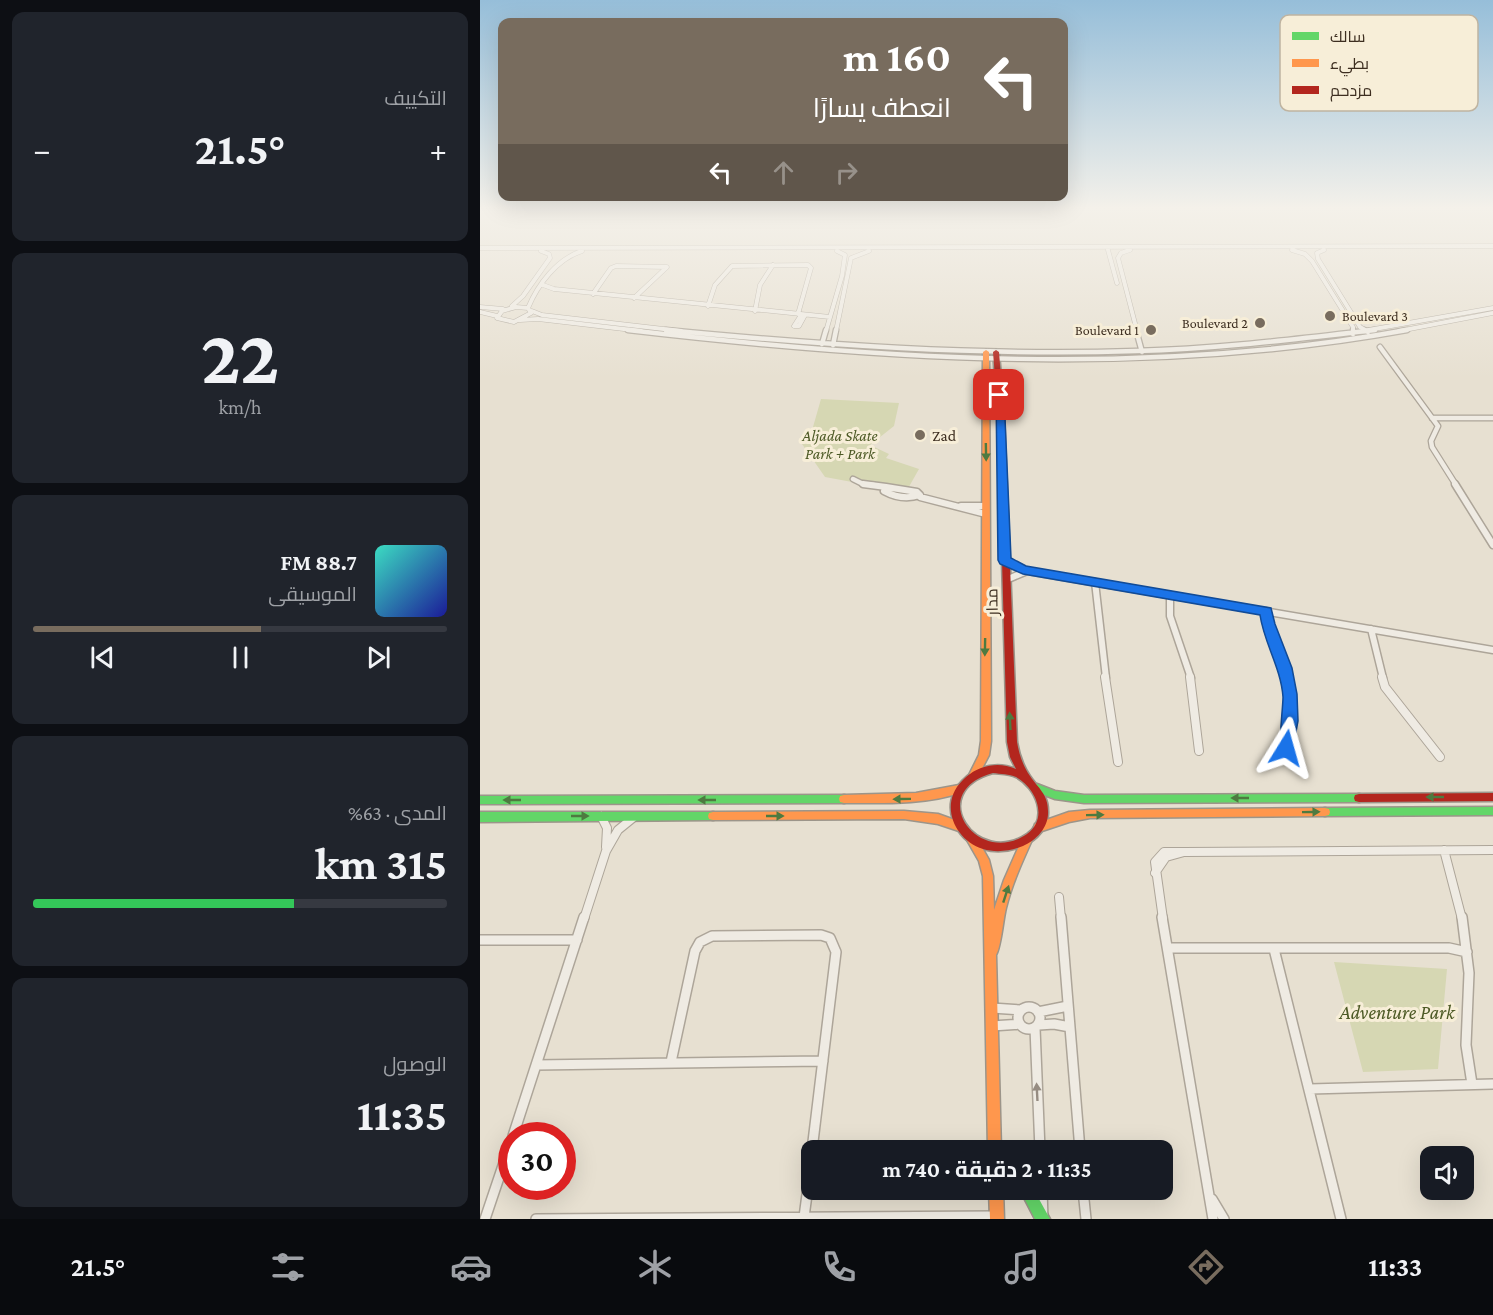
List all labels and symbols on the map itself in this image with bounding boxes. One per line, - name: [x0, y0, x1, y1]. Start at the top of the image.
- legend: [1280, 15, 1478, 111]
- text: سالك: [1330, 28, 1365, 45]
- text: بطيء: [1330, 55, 1369, 77]
- text: مزدحم: [1330, 82, 1372, 102]
- place label: Boulevard 3: [1342, 308, 1408, 324]
- marker: Boulevard 3: [1323, 309, 1337, 323]
- place label: Boulevard 2: [1182, 315, 1248, 331]
- marker: Boulevard 2: [1253, 316, 1267, 330]
- place label: Boulevard 1: [1075, 322, 1139, 338]
- marker: Boulevard 1: [1144, 323, 1158, 337]
- pin: [973, 369, 1024, 420]
- park label: Aljada Skate Park + Park: [801, 427, 878, 462]
- place label: Zad: [932, 427, 957, 444]
- marker: Zad: [913, 428, 927, 442]
- one-way arrow: [981, 443, 991, 462]
- street label: مدار: [983, 588, 1002, 617]
- one-way arrow: [980, 638, 990, 657]
- one-way arrow: [1006, 711, 1015, 730]
- position arrow: [1254, 716, 1318, 780]
- one-way arrow: [1425, 792, 1444, 802]
- one-way arrow: [1230, 793, 1249, 803]
- one-way arrow: [893, 794, 912, 804]
- one-way arrow: [503, 795, 522, 805]
- one-way arrow: [698, 795, 717, 805]
- one-way arrow: [1302, 808, 1321, 817]
- one-way arrow: [1086, 810, 1105, 819]
- one-way arrow: [571, 811, 590, 821]
- one-way arrow: [766, 811, 785, 821]
- one-way arrow: [1002, 885, 1012, 903]
- park label: Adventure Park: [1338, 1001, 1456, 1023]
- one-way arrow: [1032, 1083, 1041, 1102]
- speed limit sign: 30: [498, 1122, 576, 1200]

